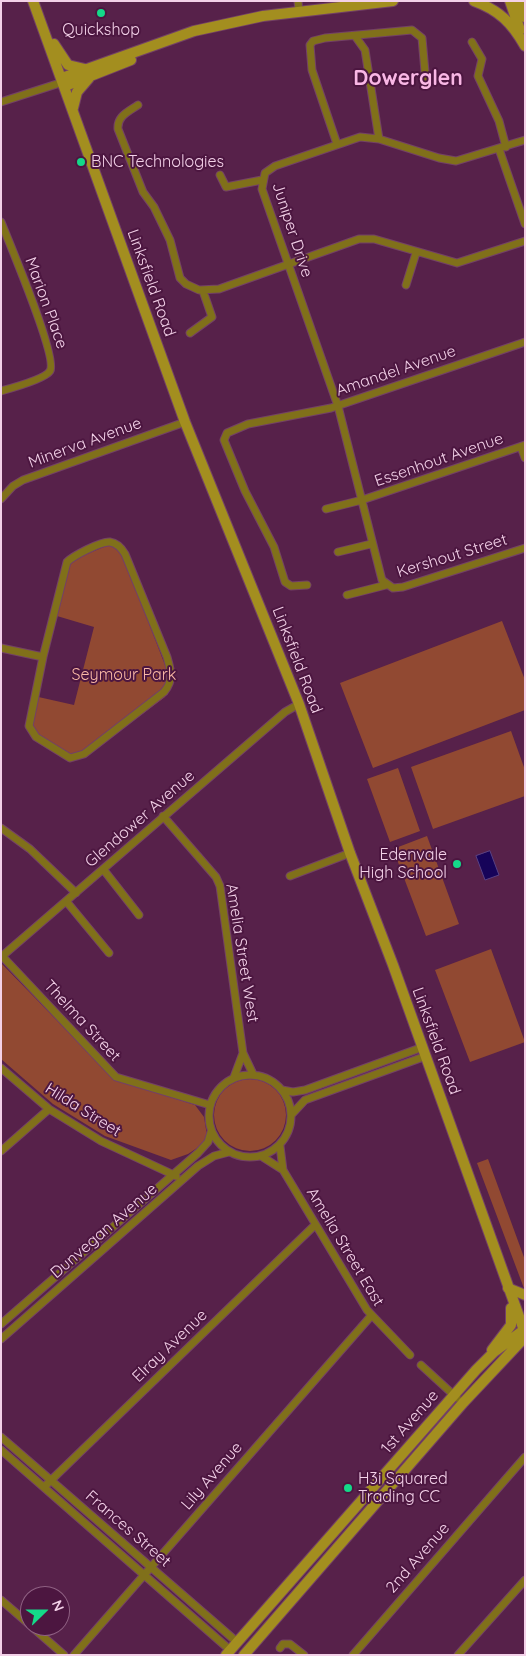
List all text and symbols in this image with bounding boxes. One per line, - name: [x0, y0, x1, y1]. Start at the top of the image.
- marker: Quickshop: [95, 7, 107, 19]
- place label: Quickshop: [62, 20, 140, 40]
- district label: Dowerglen: [353, 66, 463, 92]
- place label: BNC Technologies: [91, 152, 224, 172]
- marker: BNC Technologies: [75, 156, 87, 168]
- street label: Juniper Drive: [268, 180, 316, 280]
- street label: Linksfield Road: [123, 227, 179, 339]
- street label: Marion Place: [21, 255, 71, 351]
- street label: Amandel Avenue: [334, 342, 458, 400]
- street label: Minerva Avenue: [26, 414, 144, 472]
- street label: Essenhout Avenue: [372, 429, 506, 491]
- street label: Kershout Street: [394, 530, 510, 582]
- street label: Linksfield Road: [268, 604, 326, 716]
- park label: Seymour Park: [72, 665, 176, 685]
- street label: Glendower Avenue: [81, 766, 199, 872]
- place label: Edenvale High School: [359, 845, 447, 883]
- marker: Edenvale High School: [451, 858, 463, 870]
- street label: Amelia Street West: [222, 882, 262, 1024]
- street label: Thelma Street: [40, 976, 124, 1066]
- street label: Linksfield Road: [408, 985, 464, 1097]
- street label: Hilda Street: [41, 1079, 125, 1141]
- street label: Dunvegan Avenue: [47, 1179, 161, 1283]
- street label: Amelia Street East: [302, 1184, 388, 1310]
- street label: Elray Avenue: [129, 1306, 211, 1386]
- street label: 1st Avenue: [377, 1386, 443, 1458]
- street label: Lily Avenue: [177, 1438, 247, 1514]
- place label: H3i Squared Trading CC: [358, 1469, 448, 1507]
- marker: H3i Squared Trading CC: [342, 1482, 354, 1494]
- street label: Frances Street: [81, 1487, 175, 1571]
- street label: 2nd Avenue: [382, 1519, 454, 1597]
- north arrow: [20, 1586, 70, 1636]
- text: N: [48, 1598, 68, 1614]

